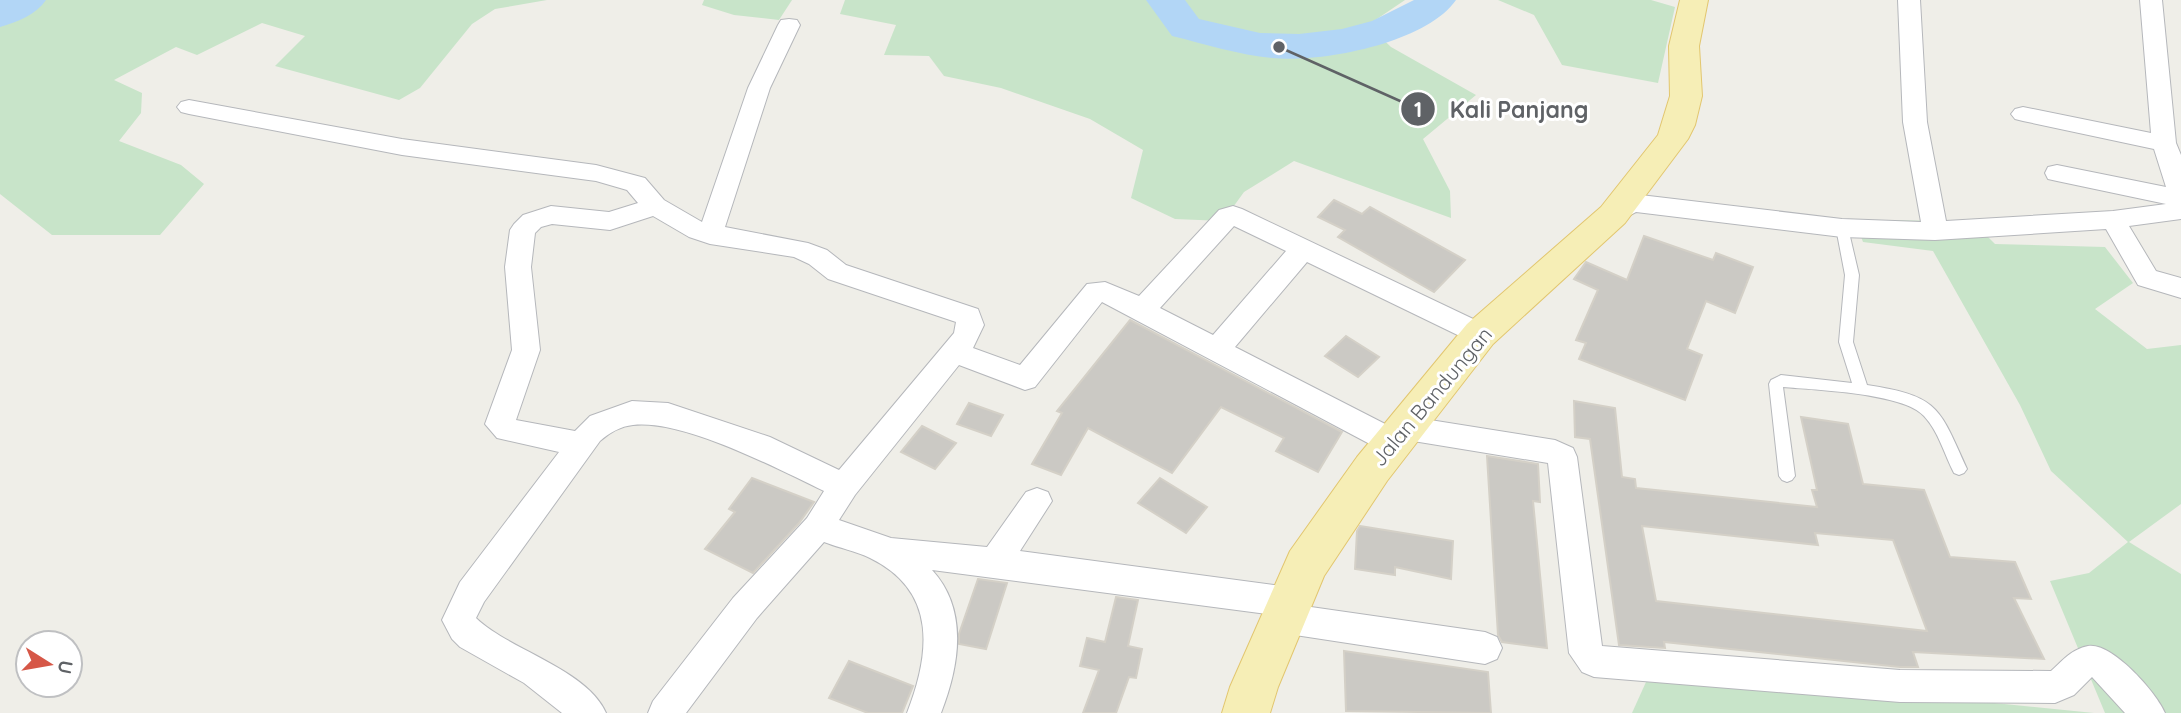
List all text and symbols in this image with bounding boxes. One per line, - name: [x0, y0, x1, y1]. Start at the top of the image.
- callout: Kali Panjang: [1401, 87, 1602, 131]
- text: Kali Panjang: [1450, 95, 1588, 124]
- text: 1: [1414, 96, 1422, 122]
- street label: Jalan Bandungan: [1365, 321, 1497, 471]
- north arrow: [14, 629, 84, 699]
- text: U: [53, 658, 79, 676]

